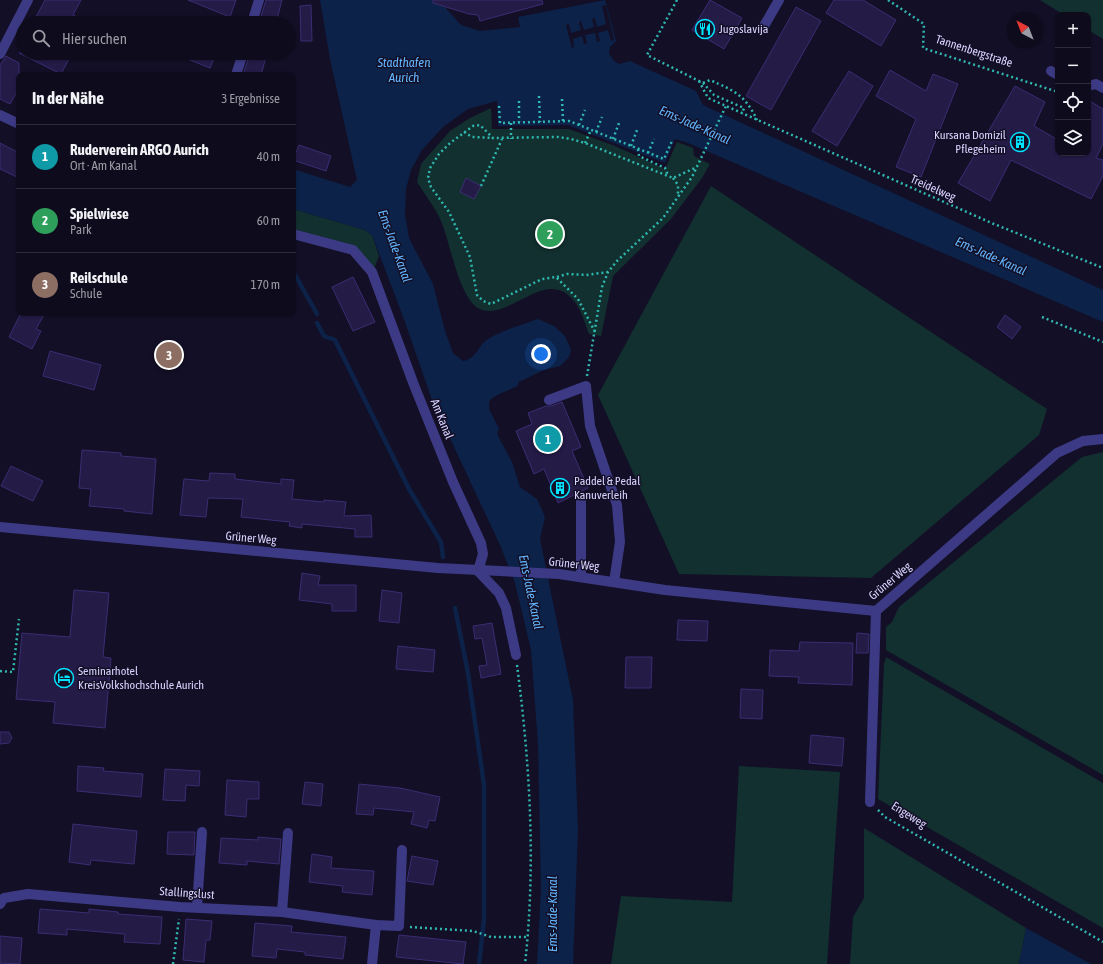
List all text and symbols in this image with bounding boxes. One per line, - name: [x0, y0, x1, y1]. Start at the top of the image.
- north arrow: [1007, 12, 1043, 48]
- map controls: [1055, 12, 1091, 156]
- button: +: [1055, 12, 1091, 48]
- search box: [16, 16, 296, 60]
- restaurant icon: Jugoslavija: [694, 18, 716, 40]
- place label: Jugoslavija: [719, 22, 768, 36]
- icon: search: [30, 27, 52, 49]
- text: Hier suchen: [62, 30, 127, 47]
- street label: Tannenbergstraße: [934, 32, 1014, 70]
- button: −: [1055, 48, 1091, 84]
- water label: Stadthafen Aurich: [376, 55, 431, 85]
- button: locate: [1055, 84, 1091, 120]
- text: In der Nähe: [32, 88, 104, 108]
- text: 3 Ergebnisse: [221, 91, 280, 106]
- water label: Ems-Jade-Kanal: [657, 103, 733, 147]
- button: layers: [1055, 120, 1091, 156]
- place label: Kursana Domizil Pflegeheim: [934, 128, 1007, 156]
- building icon: Kursana Domizil Pflegeheim: [1009, 131, 1031, 153]
- text: Ruderverein ARGO Aurich: [70, 141, 209, 158]
- text: 1: [42, 149, 48, 164]
- text: 40 m: [257, 149, 280, 164]
- text: Ort · Am Kanal: [70, 158, 137, 173]
- street label: Treidelweg: [908, 172, 959, 205]
- text: Spielwiese: [70, 205, 129, 222]
- water label: Ems-Jade-Kanal: [375, 208, 415, 284]
- text: 2: [42, 213, 48, 228]
- text: 60 m: [257, 213, 280, 228]
- pin: 2: [537, 219, 563, 249]
- text: Park: [70, 222, 92, 237]
- water label: Ems-Jade-Kanal: [953, 234, 1029, 278]
- text: Reilschule: [70, 269, 128, 286]
- text: 3: [42, 277, 48, 292]
- text: 170 m: [251, 277, 280, 292]
- text: Schule: [70, 286, 102, 301]
- pin: 3: [156, 340, 182, 370]
- your location: [531, 344, 551, 364]
- street label: Am Kanal: [428, 397, 457, 442]
- pin: 1: [535, 424, 561, 454]
- place label: Paddel & Pedal Kanuverleih: [574, 474, 641, 502]
- building icon: Paddel & Pedal Kanuverleih: [549, 477, 571, 499]
- street label: Grüner Weg: [225, 529, 278, 547]
- water label: Ems-Jade-Kanal: [516, 553, 546, 631]
- street label: Grüner Weg: [548, 554, 601, 574]
- street label: Grüner Weg: [866, 559, 915, 603]
- place label: Seminarhotel KreisVolkshochschule Aurich: [78, 664, 204, 692]
- hotel icon: Seminarhotel KreisVolkshochschule Aurich: [53, 667, 75, 689]
- street label: Engeweg: [889, 799, 930, 832]
- water label: Ems-Jade-Kanal: [545, 876, 560, 952]
- street label: Stallingslust: [159, 884, 215, 902]

